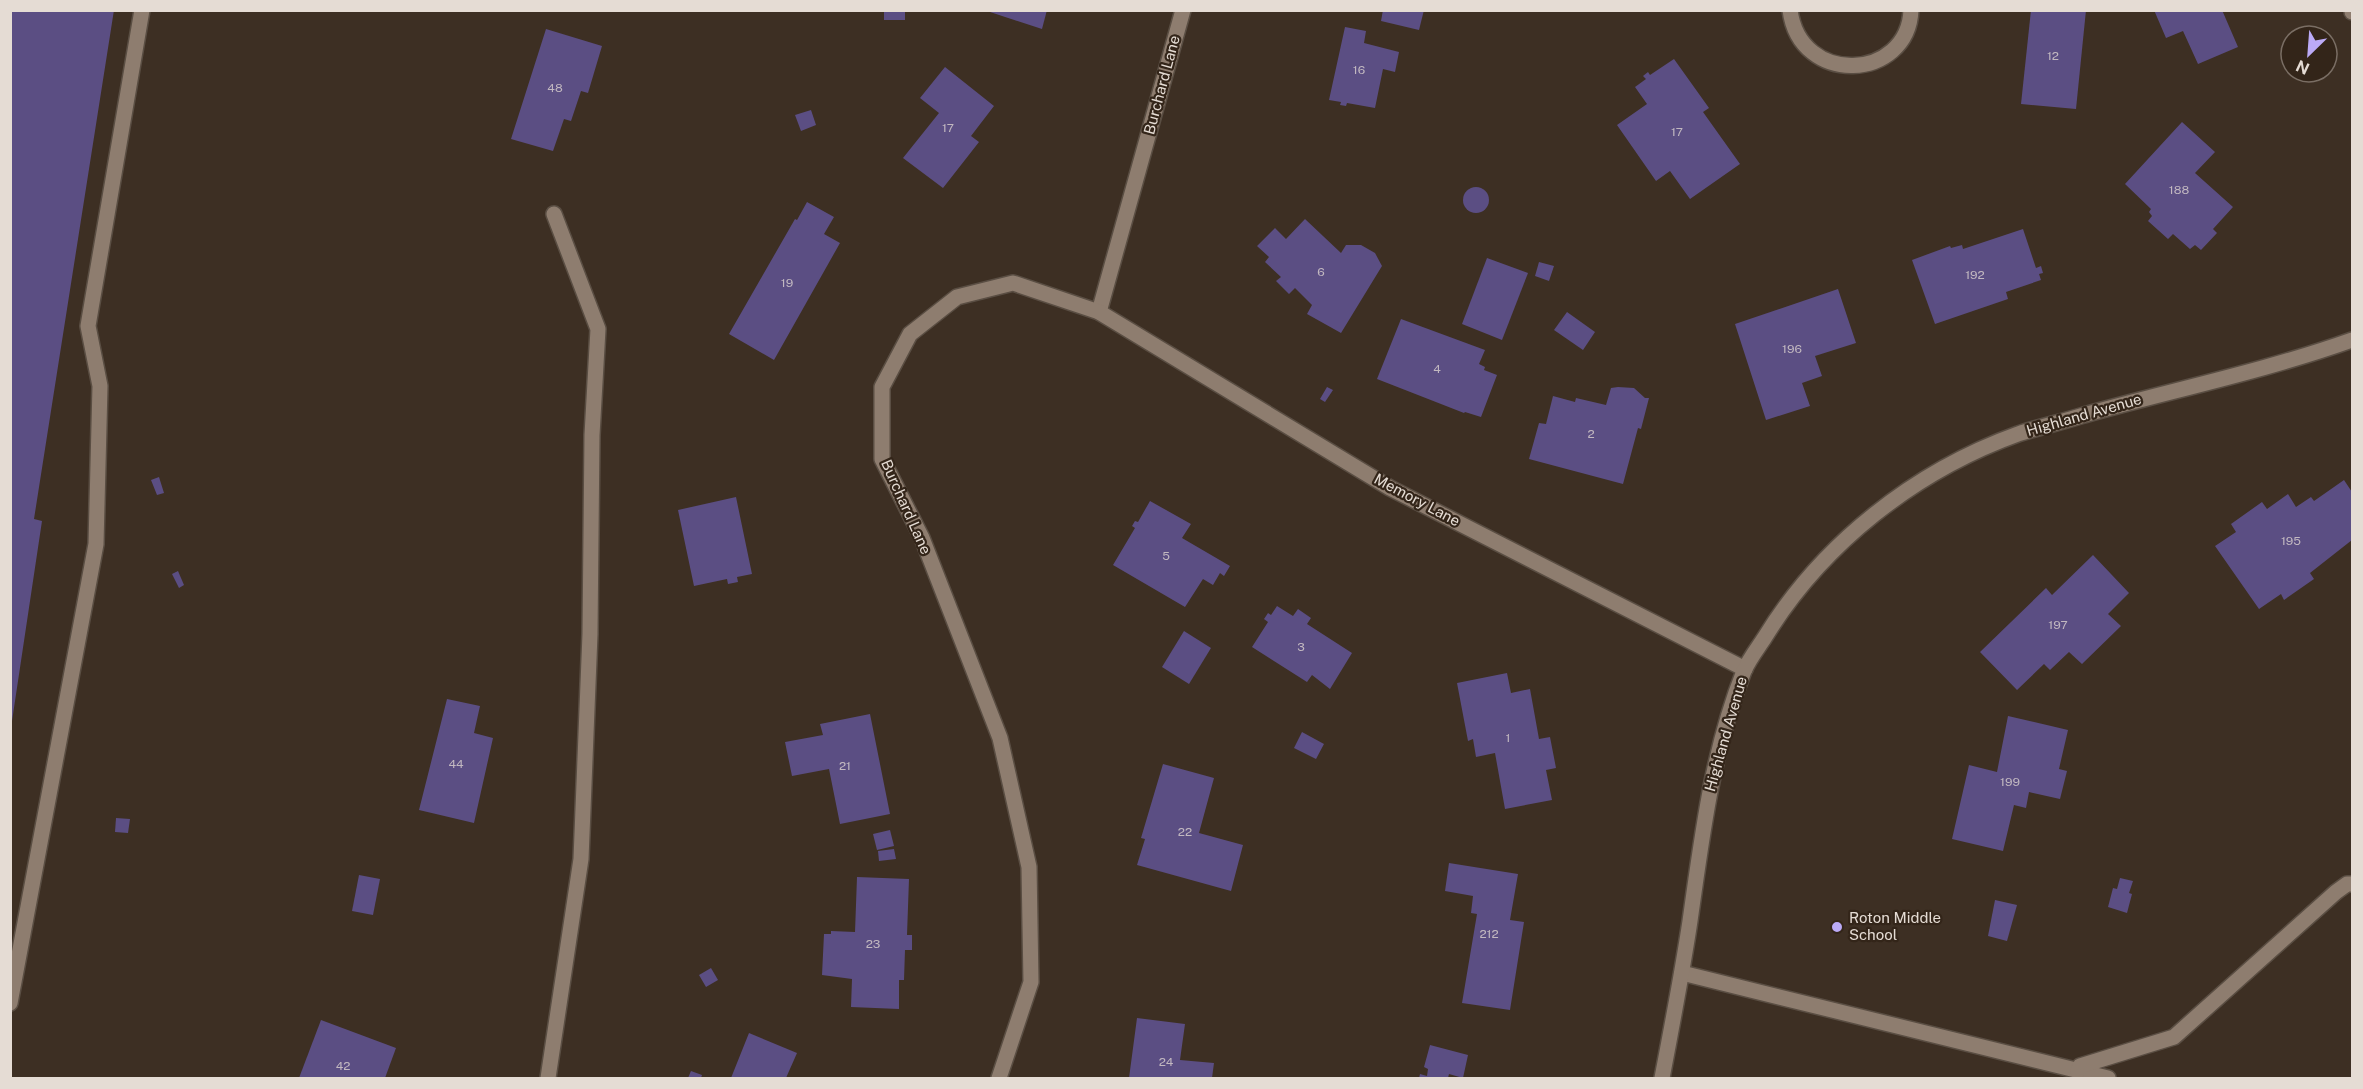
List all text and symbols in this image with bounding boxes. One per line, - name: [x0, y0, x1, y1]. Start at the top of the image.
- north arrow: [2279, 24, 2339, 84]
- street label: Burchard Lane: [1140, 34, 1183, 136]
- house number: 12: [2047, 49, 2059, 63]
- text: N: [2293, 56, 2313, 78]
- house number: 16: [1353, 63, 1365, 77]
- house number: 48: [547, 81, 563, 95]
- house number: 17: [942, 121, 954, 135]
- house number: 17: [1671, 125, 1683, 139]
- house number: 188: [2169, 183, 2189, 197]
- house number: 6: [1317, 265, 1325, 279]
- house number: 192: [1965, 268, 1985, 282]
- house number: 19: [781, 276, 793, 290]
- house number: 196: [1782, 342, 1802, 356]
- house number: 4: [1433, 362, 1441, 376]
- street label: Highland Avenue: [2024, 390, 2143, 439]
- house number: 2: [1587, 427, 1595, 441]
- street label: Burchard Lane: [878, 457, 935, 557]
- street label: Memory Lane: [1371, 470, 1463, 529]
- house number: 195: [2281, 534, 2301, 548]
- house number: 5: [1162, 549, 1170, 563]
- house number: 197: [2048, 618, 2068, 632]
- house number: 3: [1297, 640, 1305, 654]
- street label: Highland Avenue: [1701, 674, 1750, 793]
- house number: 1: [1506, 731, 1510, 745]
- house number: 44: [448, 757, 464, 771]
- house number: 21: [839, 759, 851, 773]
- house number: 199: [2000, 775, 2020, 789]
- house number: 22: [1178, 825, 1192, 839]
- place label: Roton Middle School: [1849, 909, 1941, 943]
- marker: Roton Middle School: [1830, 920, 1844, 934]
- house number: 212: [1479, 927, 1499, 941]
- house number: 23: [866, 937, 880, 951]
- house number: 24: [1159, 1055, 1174, 1069]
- house number: 42: [336, 1059, 350, 1073]

